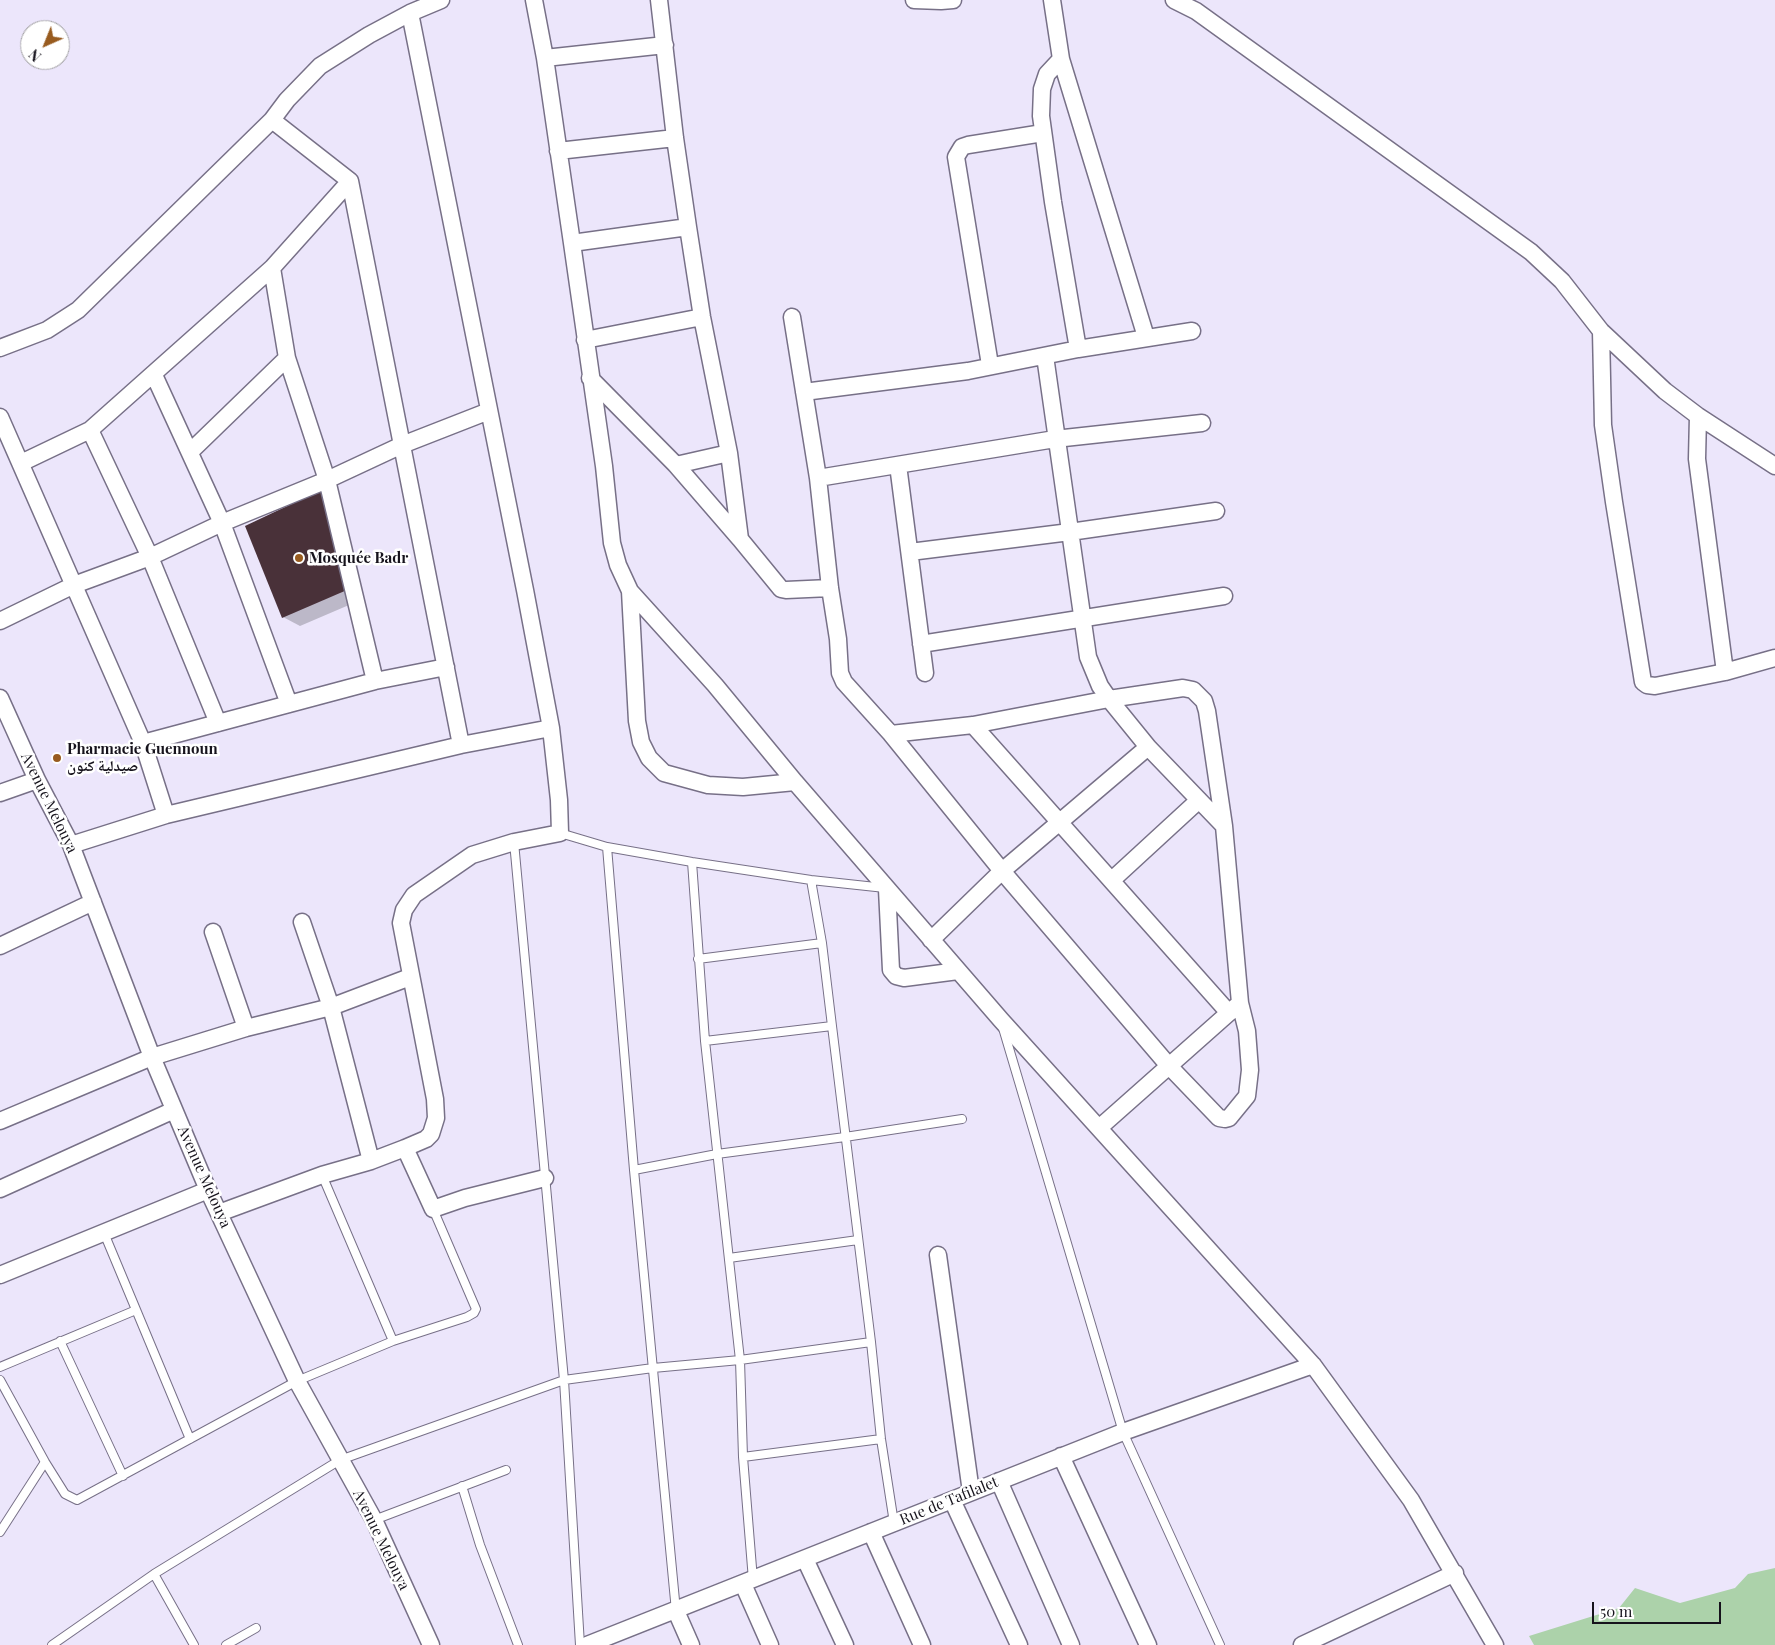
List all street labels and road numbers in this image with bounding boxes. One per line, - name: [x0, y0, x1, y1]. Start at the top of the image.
- street label: Avenue Melouya: [17, 750, 81, 856]
- street label: Avenue Melouya: [173, 1123, 235, 1231]
- street label: Rue de Tafilalet: [897, 1473, 1001, 1529]
- street label: Avenue Melouya: [349, 1487, 413, 1593]

